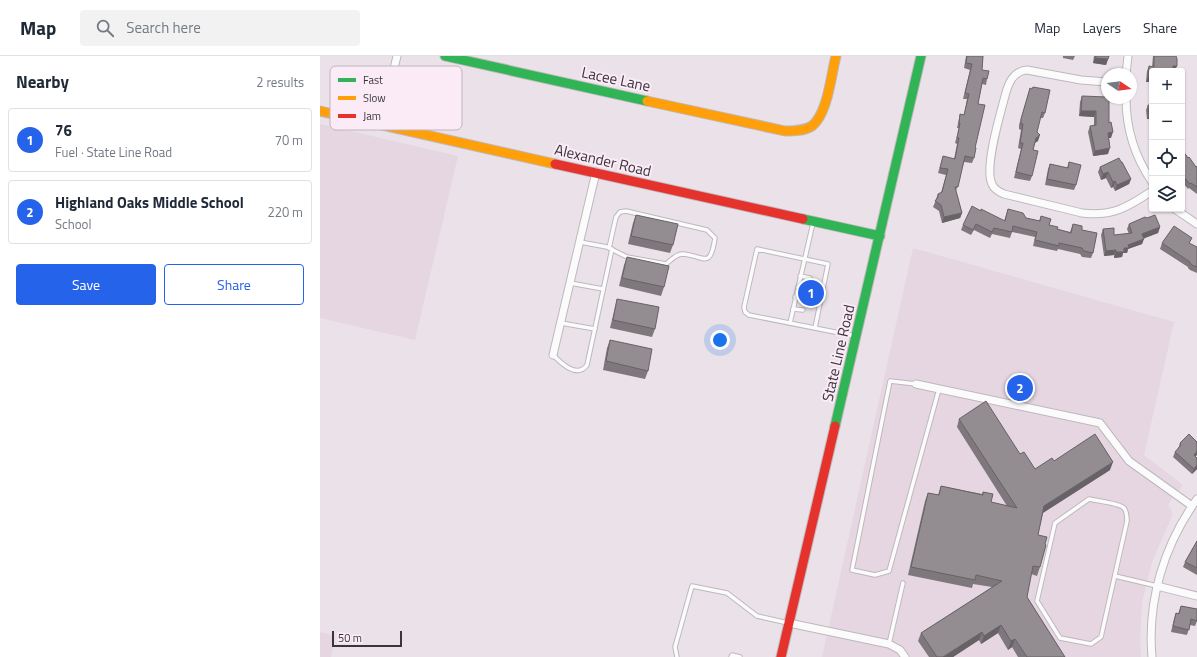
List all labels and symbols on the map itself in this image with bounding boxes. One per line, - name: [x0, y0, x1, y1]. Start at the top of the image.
- street label: Lacee Lane: [579, 60, 653, 98]
- legend: [330, 66, 462, 130]
- north arrow: [1101, 68, 1137, 104]
- text: Fast: [363, 72, 383, 88]
- text: Slow: [363, 90, 386, 106]
- text: Jam: [363, 108, 381, 124]
- street label: Alexander Road: [552, 138, 654, 182]
- pin: 1: [798, 278, 824, 308]
- street label: State Line Road: [816, 302, 860, 404]
- your location: [710, 330, 730, 350]
- pin: 2: [1007, 373, 1033, 403]
- scale bar: [332, 629, 402, 648]

